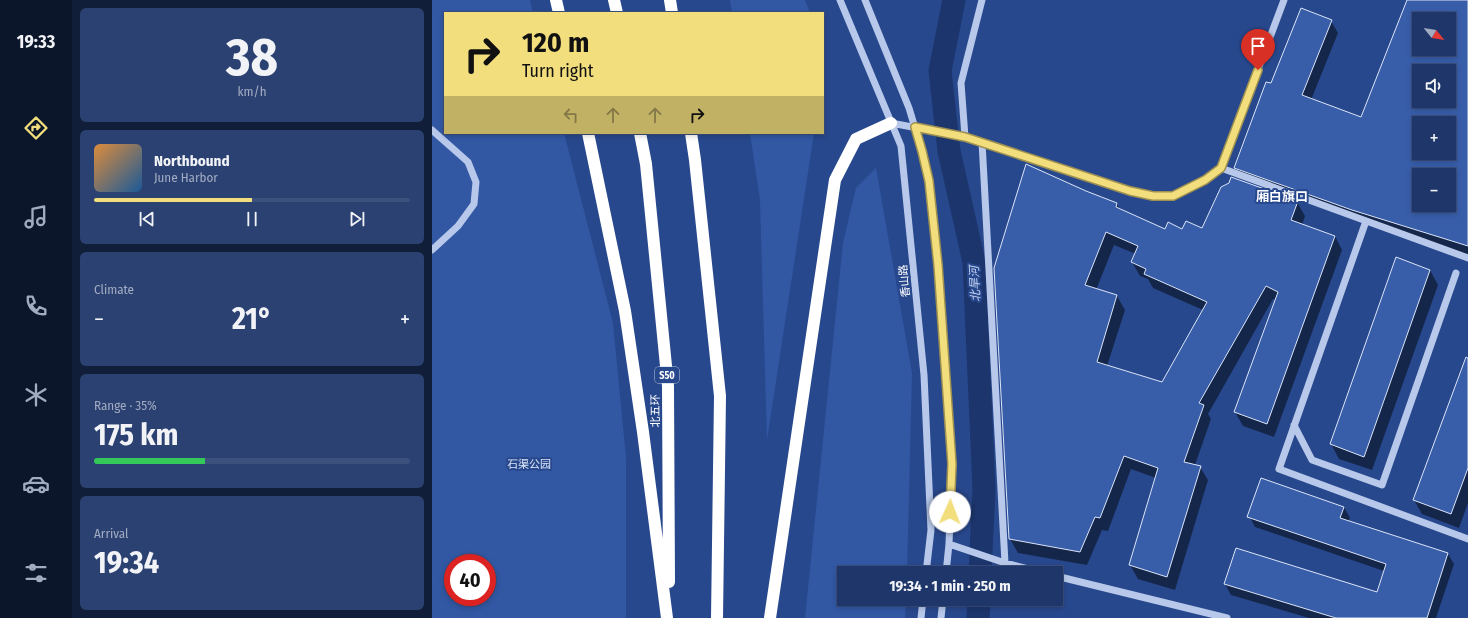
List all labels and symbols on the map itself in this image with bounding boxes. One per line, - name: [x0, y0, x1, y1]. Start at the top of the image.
- north arrow: [1412, 12, 1456, 56]
- pin: [1241, 29, 1275, 70]
- district label: 厢白旗口: [1256, 189, 1308, 204]
- street label: 香山路: [897, 264, 912, 298]
- water label: 北旱河: [967, 264, 983, 302]
- road number: S50: [655, 367, 679, 383]
- street label: 北五环: [649, 395, 662, 428]
- park label: 石渠公园: [507, 458, 551, 471]
- position arrow: [929, 491, 971, 533]
- speed limit sign: 40: [444, 554, 496, 606]

